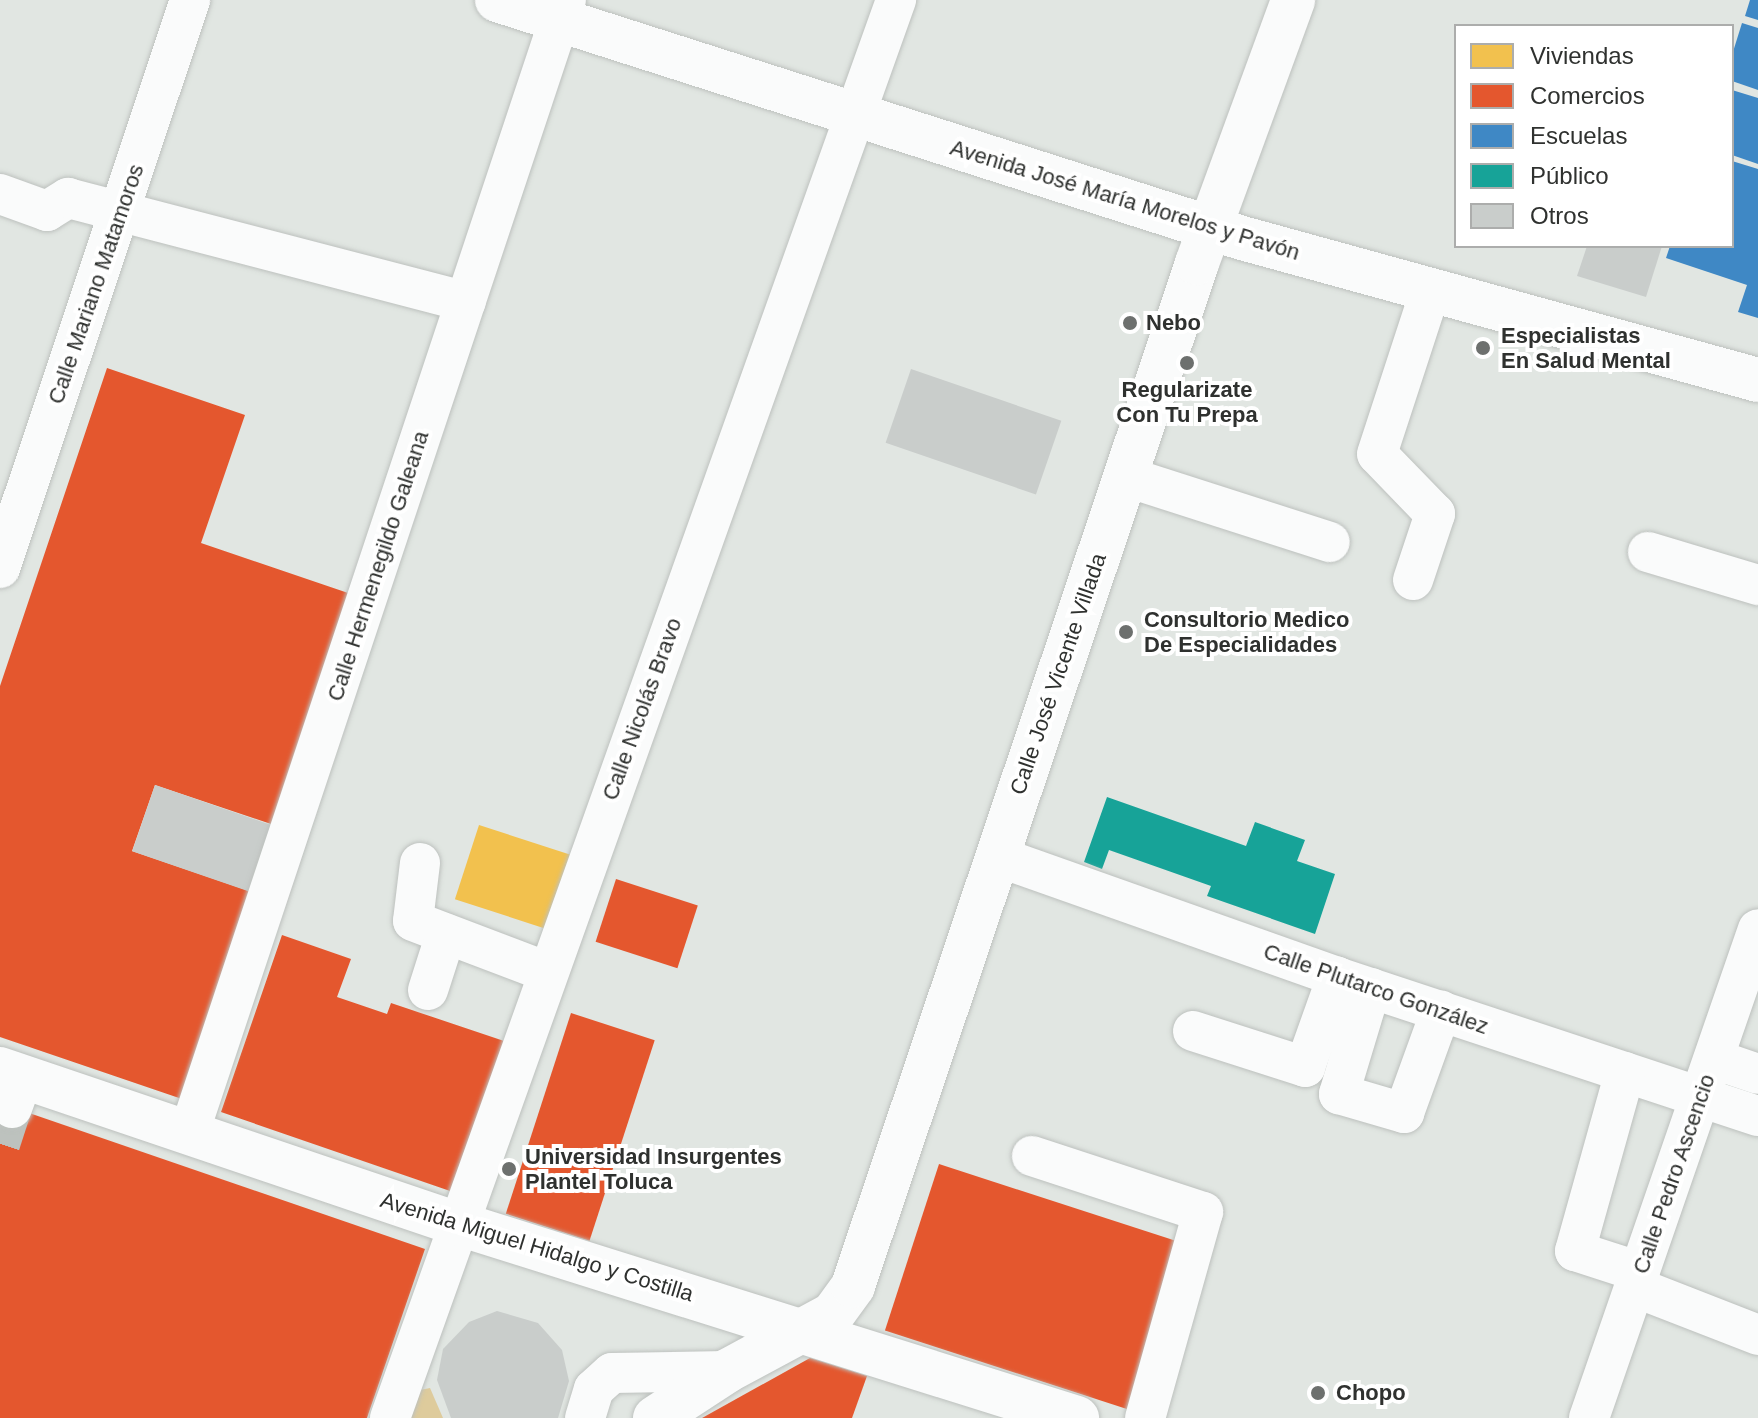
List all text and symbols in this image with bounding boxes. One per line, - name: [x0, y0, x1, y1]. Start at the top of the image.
- legend: [1454, 24, 1734, 248]
- text: Viviendas: [1530, 42, 1634, 69]
- text: Comercios: [1530, 82, 1645, 109]
- text: Escuelas: [1530, 122, 1627, 149]
- street label: Avenida José María Morelos y Pavón: [947, 134, 1303, 266]
- street label: Calle Mariano Matamoros: [43, 161, 149, 407]
- text: Público: [1530, 162, 1609, 189]
- text: Otros: [1530, 202, 1589, 229]
- place label: Nebo: [1146, 310, 1201, 336]
- marker: Nebo: [1121, 314, 1139, 332]
- place label: Especialistas En Salud Mental: [1501, 322, 1671, 374]
- marker: Especialistas En Salud Mental: [1472, 337, 1494, 359]
- marker: Regularizate Con Tu Prepa: [1178, 354, 1196, 372]
- place label: Regularizate Con Tu Prepa: [1116, 376, 1258, 428]
- street label: Calle Hermenegildo Galeana: [322, 428, 434, 704]
- street label: Calle José Vicente Villada: [1004, 550, 1112, 798]
- place label: Consultorio Medico De Especialidades: [1144, 606, 1349, 658]
- street label: Calle Nicolás Bravo: [597, 614, 687, 804]
- marker: Consultorio Medico De Especialidades: [1115, 621, 1137, 643]
- street label: Calle Plutarco González: [1260, 938, 1492, 1040]
- street label: Calle Pedro Ascencio: [1627, 1070, 1721, 1278]
- place label: Universidad Insurgentes Plantel Toluca: [525, 1143, 782, 1194]
- marker: Universidad Insurgentes Plantel Toluca: [500, 1160, 518, 1178]
- street label: Avenida Miguel Hidalgo y Costilla: [377, 1187, 697, 1307]
- place label: Chopo: [1336, 1380, 1406, 1406]
- marker: Chopo: [1307, 1382, 1329, 1404]

